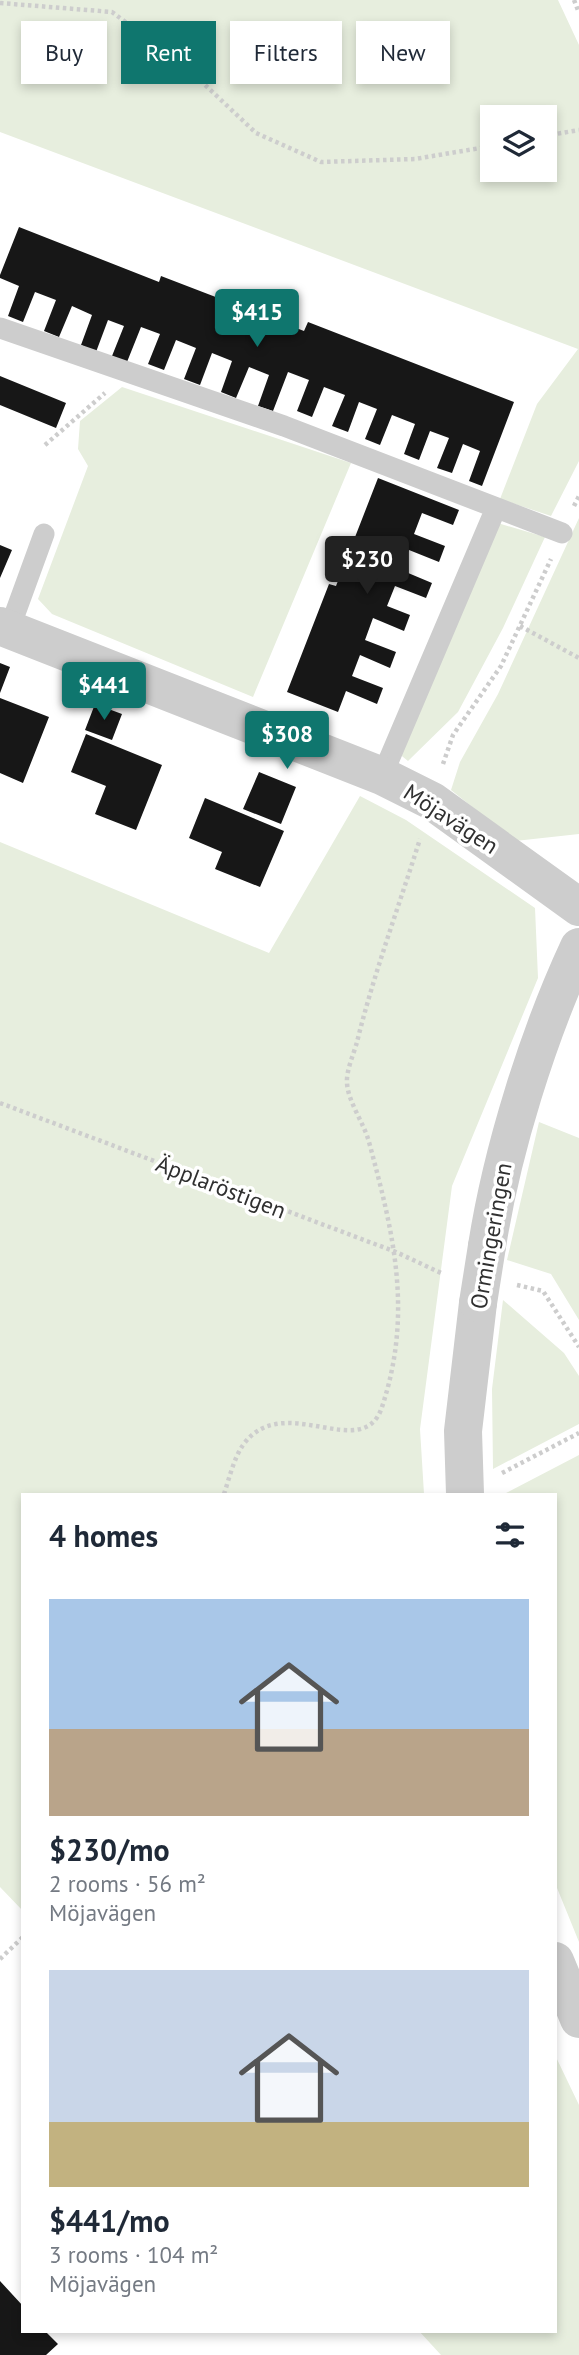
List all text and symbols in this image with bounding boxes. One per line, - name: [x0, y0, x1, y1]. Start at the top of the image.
- chip: Buy: [21, 21, 107, 84]
- chip: Rent: [121, 21, 216, 84]
- chip: Filters: [230, 21, 342, 84]
- chip: New: [356, 21, 450, 84]
- map controls: [480, 105, 557, 182]
- button: layers: [480, 105, 557, 182]
- pin: $415: [216, 290, 298, 349]
- text: $415: [231, 297, 283, 326]
- pin: $230: [326, 536, 408, 596]
- text: $230: [341, 544, 393, 573]
- pin: $441: [63, 662, 145, 722]
- text: $441: [78, 670, 130, 699]
- pin: $308: [246, 712, 328, 771]
- text: $308: [261, 719, 313, 748]
- street label: Möjavägen: [398, 777, 504, 860]
- street label: Äpplaröstigen: [152, 1148, 290, 1225]
- street label: Ormingeringen: [463, 1160, 518, 1311]
- text: 4 homes: [49, 1516, 158, 1555]
- icon: filters: [491, 1516, 529, 1554]
- icon: home: [226, 1644, 352, 1770]
- text: $230/mo: [49, 1830, 170, 1869]
- text: 2 rooms · 56 m²: [49, 1869, 206, 1898]
- text: Möjavägen: [49, 1898, 156, 1927]
- icon: home: [226, 2015, 352, 2141]
- text: $441/mo: [49, 2201, 170, 2240]
- text: 3 rooms · 104 m²: [49, 2240, 218, 2269]
- text: Möjavägen: [49, 2269, 156, 2298]

